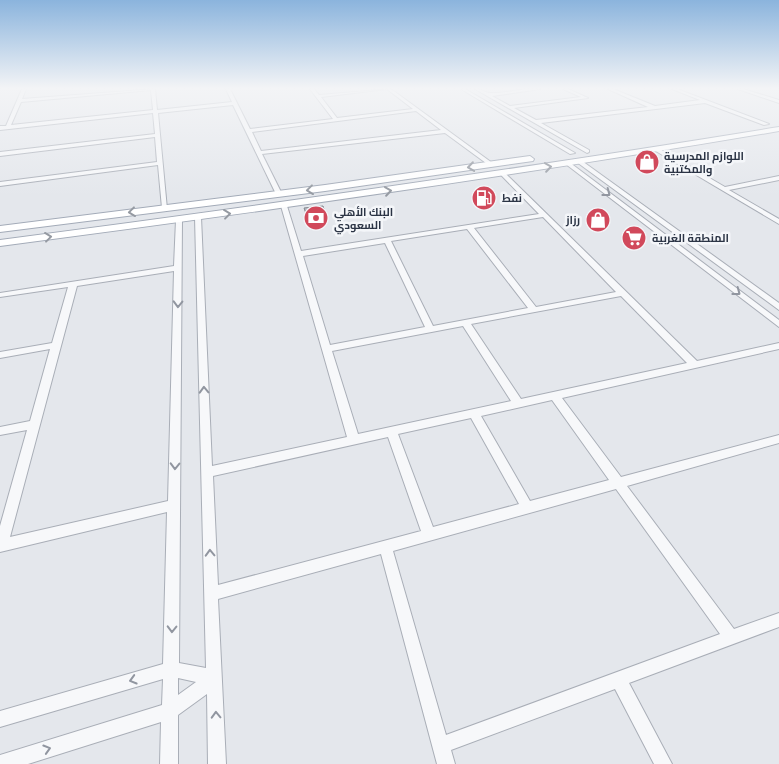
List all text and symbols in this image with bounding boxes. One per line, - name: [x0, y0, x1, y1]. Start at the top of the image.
- place label: اللوازم المدرسية والمكتبية: [664, 148, 744, 177]
- shop icon: اللوازم المدرسية والمكتبية: [634, 149, 660, 175]
- one-way arrow: [467, 162, 475, 172]
- one-way arrow: [545, 162, 553, 173]
- one-way arrow: [306, 184, 314, 195]
- fuel station icon: نفط: [471, 185, 497, 211]
- one-way arrow: [383, 186, 392, 196]
- one-way arrow: [601, 188, 610, 196]
- place label: نفط: [502, 190, 522, 206]
- place label: البنك الأهلي السعودي: [334, 204, 393, 235]
- bank icon: البنك الأهلي السعودي: [303, 205, 329, 231]
- one-way arrow: [127, 207, 136, 217]
- shop icon: رزاز: [585, 207, 611, 233]
- one-way arrow: [223, 209, 231, 220]
- place label: رزاز: [565, 212, 580, 228]
- supermarket icon: المنطقة الغربية: [621, 225, 647, 251]
- place label: المنطقة الغربية: [652, 230, 729, 246]
- one-way arrow: [44, 232, 53, 242]
- one-way arrow: [731, 286, 741, 295]
- one-way arrow: [173, 300, 183, 308]
- one-way arrow: [199, 386, 209, 394]
- one-way arrow: [169, 462, 180, 470]
- one-way arrow: [205, 549, 215, 556]
- one-way arrow: [166, 625, 177, 633]
- one-way arrow: [130, 675, 138, 685]
- one-way arrow: [210, 711, 221, 719]
- one-way arrow: [42, 745, 50, 755]

